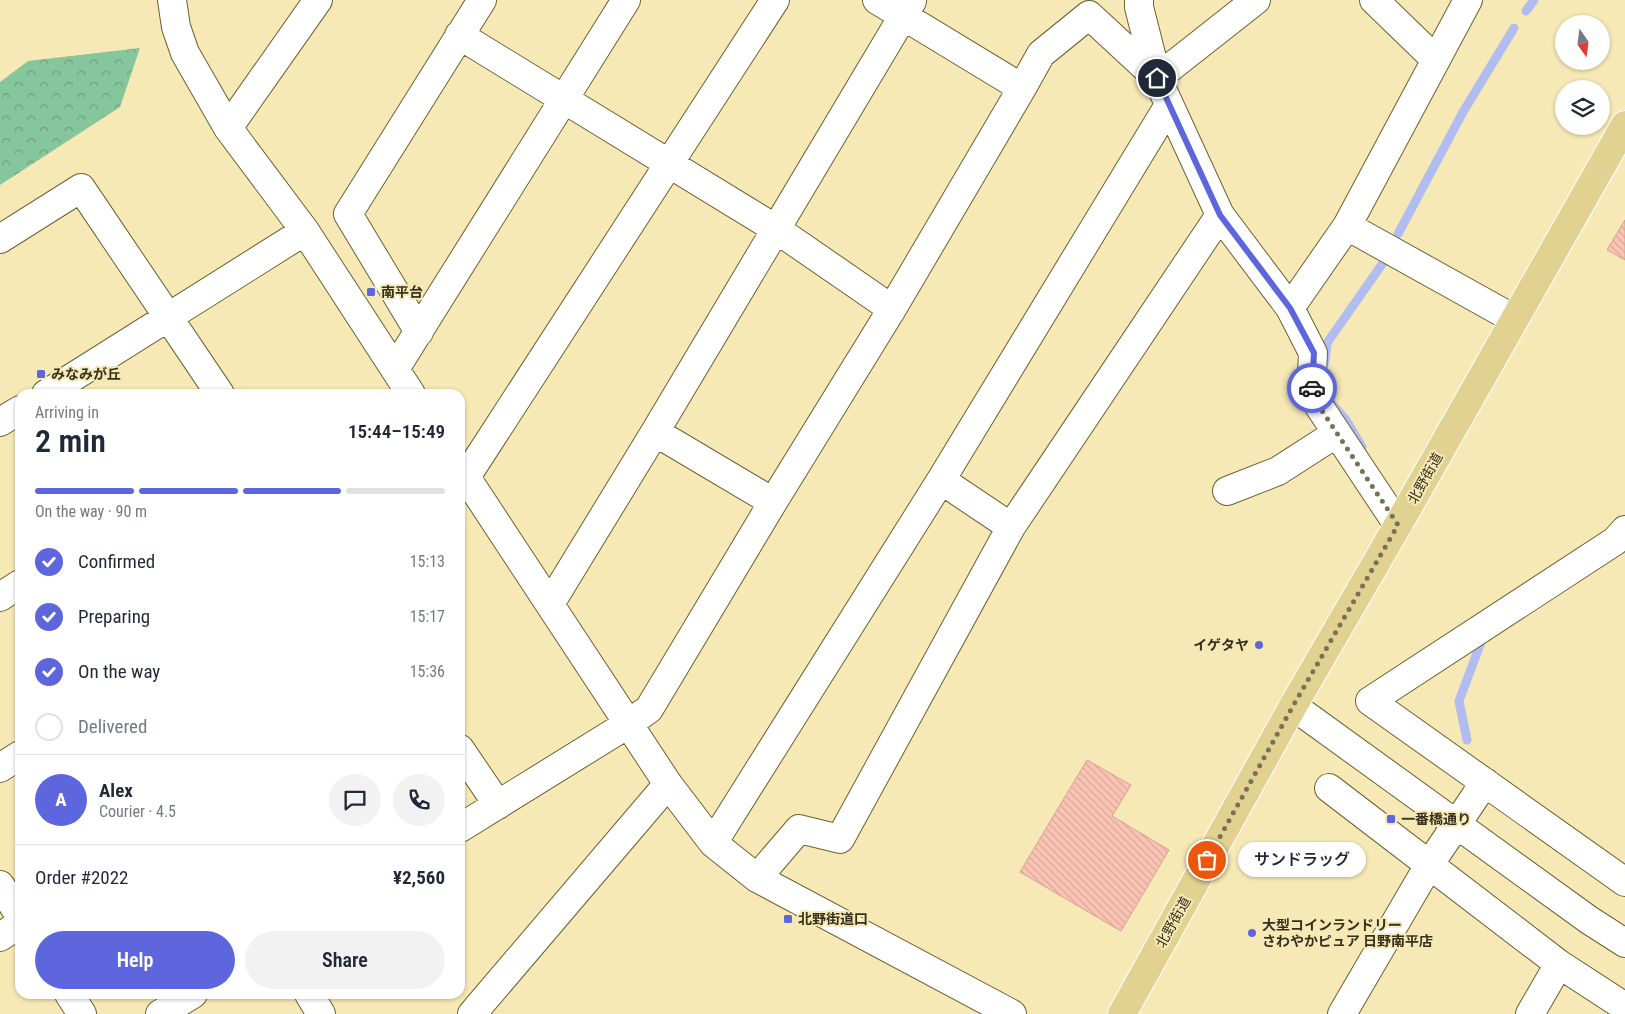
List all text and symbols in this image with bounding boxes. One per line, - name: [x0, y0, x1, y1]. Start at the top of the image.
- north arrow: [1555, 15, 1610, 70]
- map controls: [1555, 15, 1610, 135]
- pin: [1136, 57, 1178, 99]
- icon: home: [1143, 64, 1171, 92]
- button: layers: [1555, 80, 1610, 135]
- place label: 南平台: [381, 284, 423, 300]
- marker: 南平台: [365, 286, 377, 298]
- courier: [1287, 363, 1337, 413]
- place label: みなみが丘: [51, 366, 121, 382]
- marker: みなみが丘: [35, 368, 47, 380]
- icon: car: [1298, 374, 1326, 402]
- text: Arriving in: [35, 403, 99, 422]
- text: 15:44–15:49: [348, 420, 445, 443]
- text: 2 min: [35, 422, 106, 460]
- street label: 北野街道: [1404, 450, 1446, 506]
- text: On the way · 90 m: [35, 502, 147, 521]
- icon: check: [35, 548, 63, 576]
- text: Confirmed: [78, 550, 155, 573]
- text: 15:13: [410, 552, 445, 571]
- icon: check: [35, 603, 63, 631]
- text: Preparing: [78, 605, 150, 628]
- text: 15:17: [410, 607, 445, 626]
- place label: イゲタヤ: [1193, 637, 1249, 653]
- marker: イゲタヤ: [1253, 639, 1265, 651]
- icon: check: [35, 658, 63, 686]
- text: On the way: [78, 660, 160, 683]
- text: 15:36: [410, 662, 445, 681]
- text: Delivered: [78, 715, 147, 738]
- button: chat: [329, 774, 381, 826]
- button: phone: [393, 774, 445, 826]
- text: Alex: [99, 779, 133, 802]
- text: A: [55, 788, 67, 811]
- text: Courier · 4.5: [99, 802, 176, 821]
- place label: 一番橋通り: [1401, 811, 1471, 827]
- marker: 一番橋通り: [1385, 813, 1397, 825]
- pin: [1186, 839, 1228, 881]
- callout: サンドラッグ: [1237, 842, 1364, 878]
- icon: bag: [1193, 846, 1221, 874]
- text: サンドラッグ: [1254, 850, 1350, 869]
- text: Order #2022: [35, 866, 128, 889]
- text: ¥2,560: [393, 866, 445, 889]
- street label: 北野街道: [1152, 894, 1194, 950]
- place label: 北野街道口: [798, 911, 868, 927]
- marker: 北野街道口: [782, 913, 794, 925]
- place label: 大型コインランドリー さわやかピュア 日野南平店: [1262, 917, 1433, 949]
- marker: 大型コインランドリー さわやかピュア 日野南平店: [1246, 927, 1258, 939]
- button: Help: [35, 931, 235, 989]
- button: Share: [245, 931, 445, 989]

